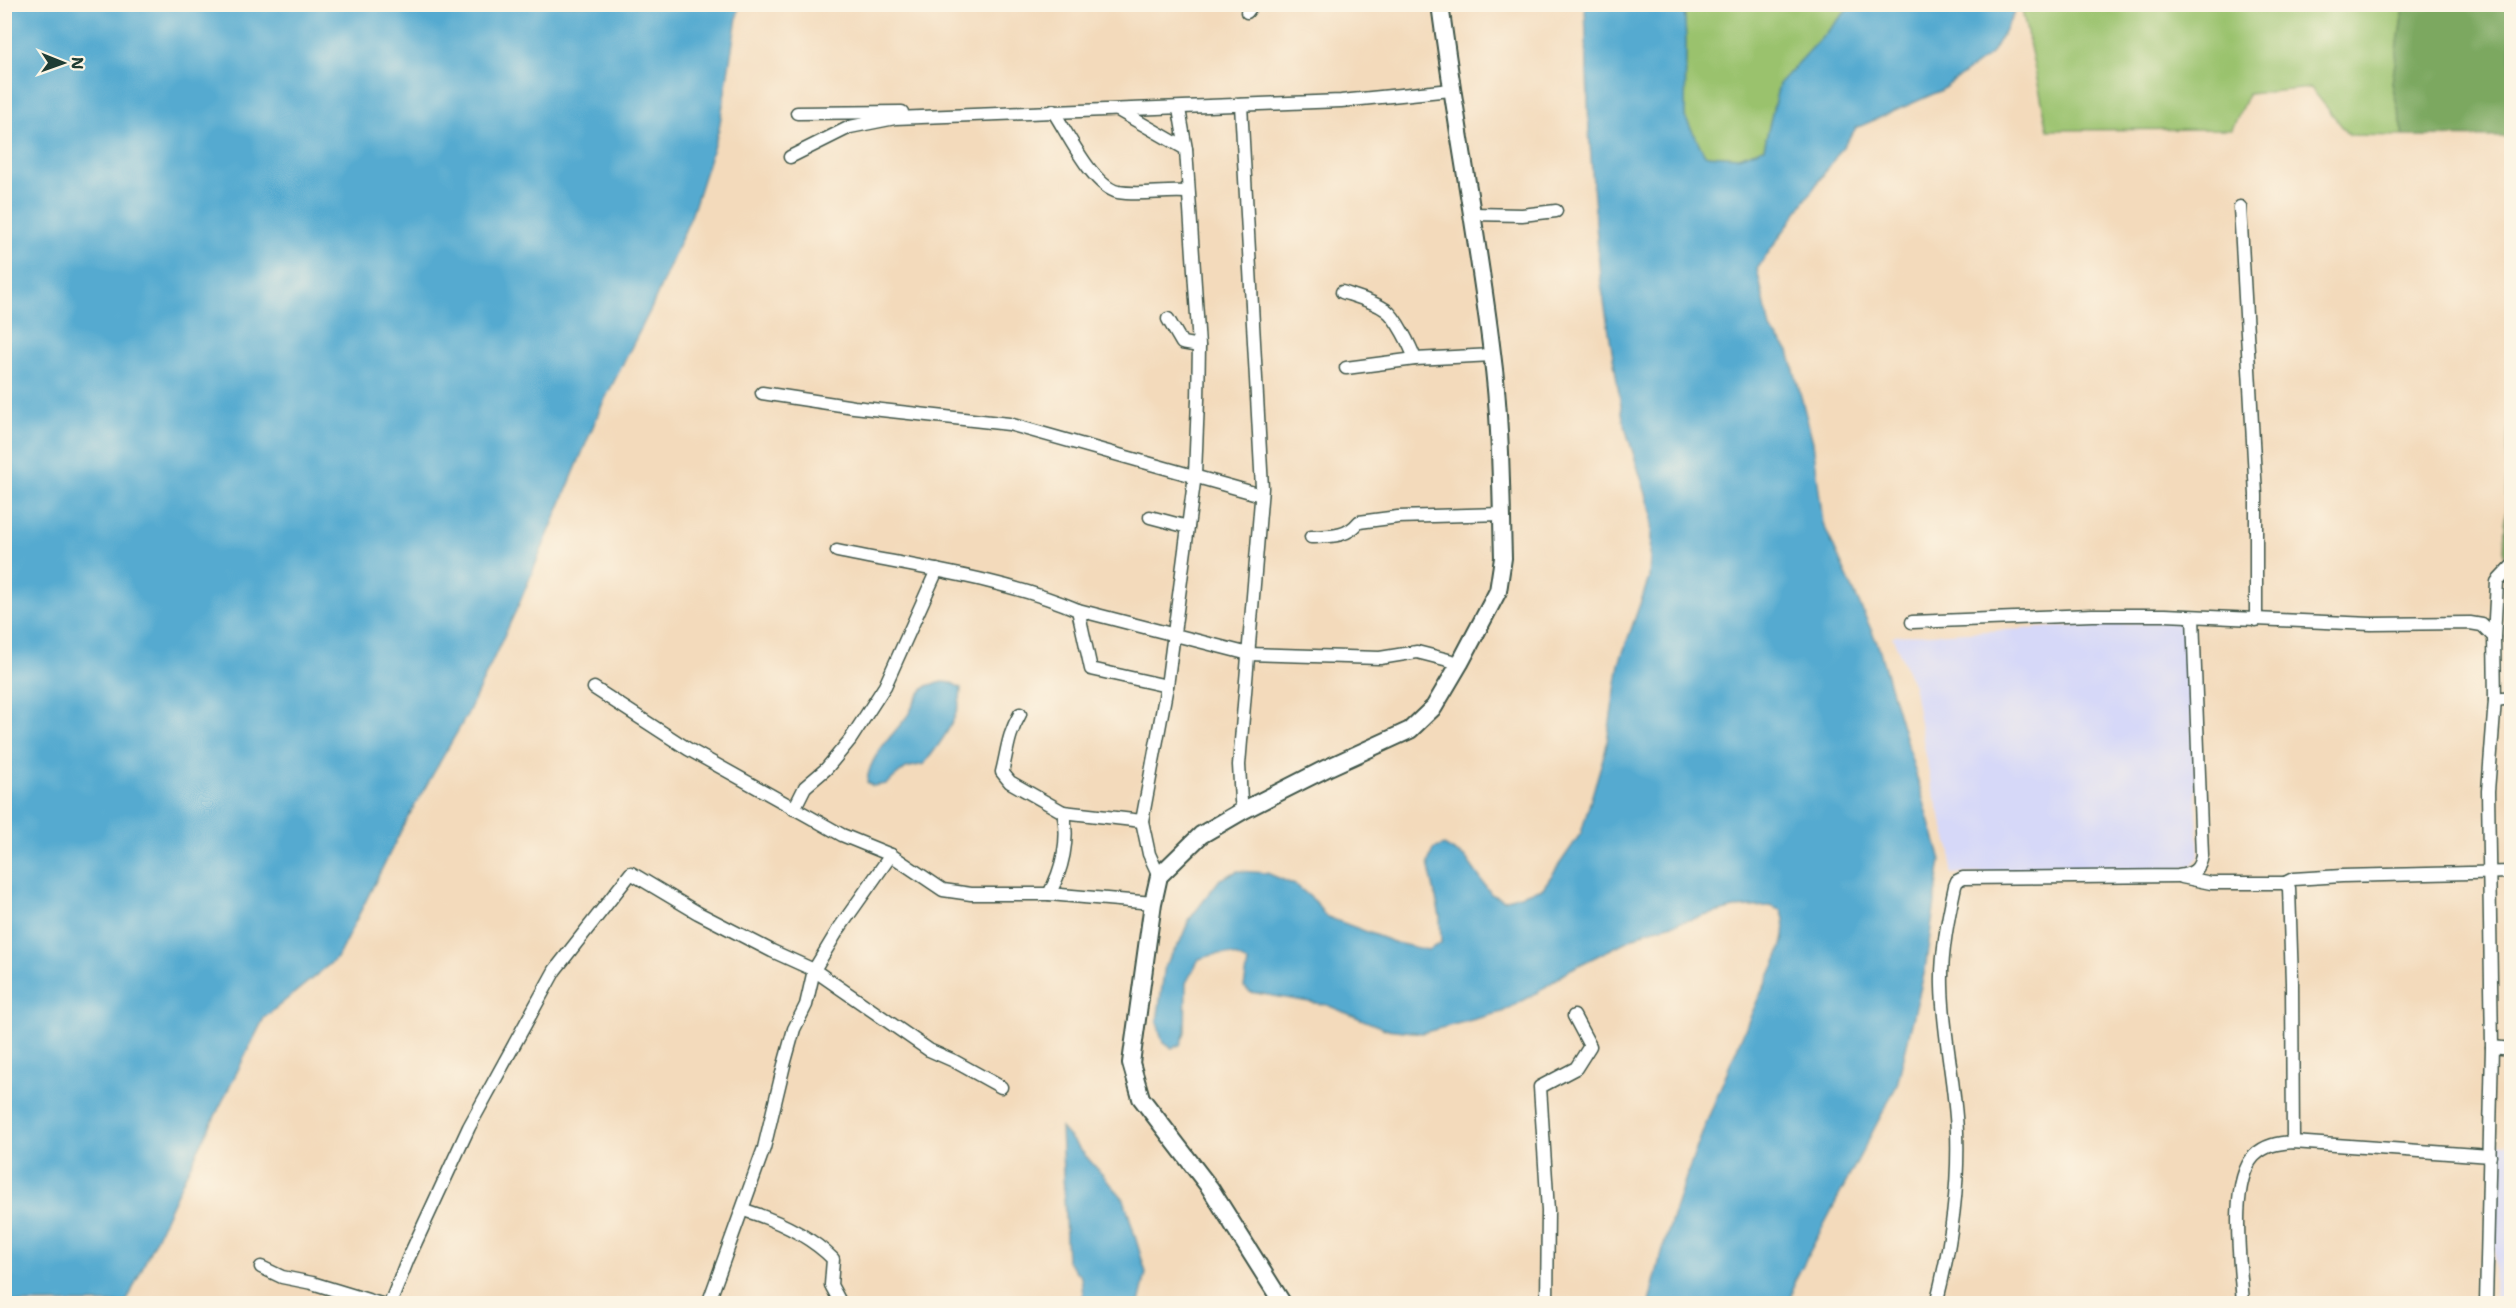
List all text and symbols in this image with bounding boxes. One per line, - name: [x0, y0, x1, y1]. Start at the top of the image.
- north arrow: [33, 33, 93, 93]
- text: N: [67, 57, 88, 70]

